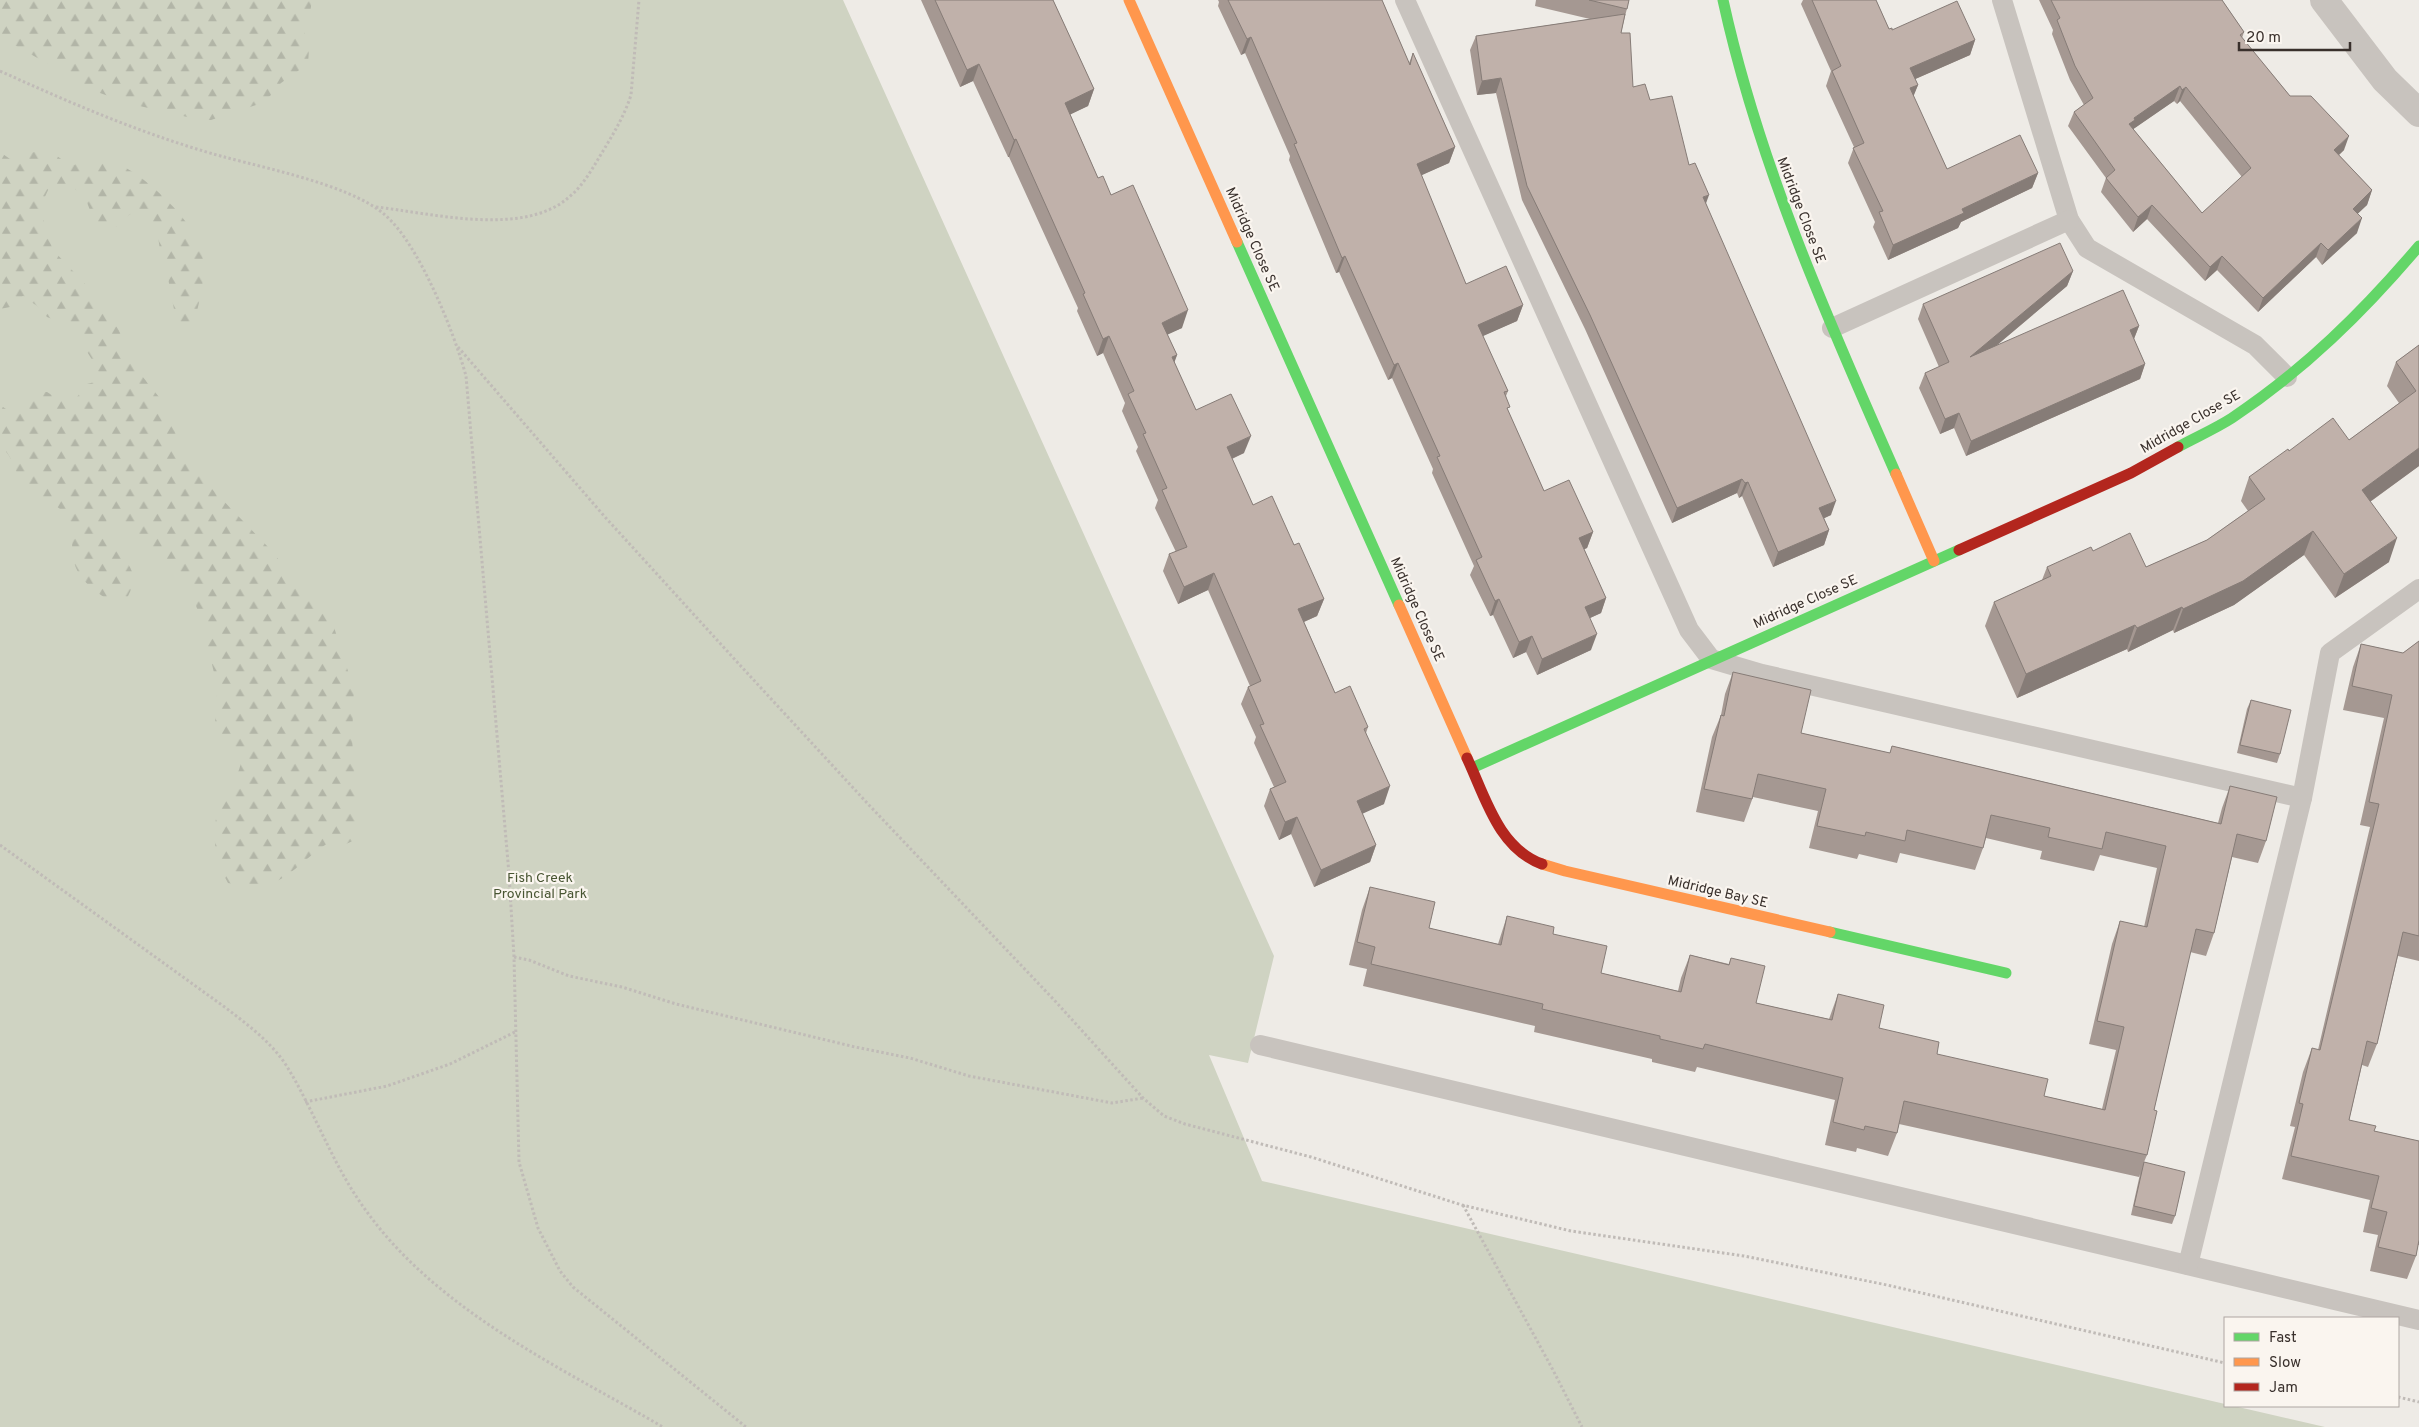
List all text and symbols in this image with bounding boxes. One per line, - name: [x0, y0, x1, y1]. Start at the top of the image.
- scale bar: [2239, 20, 2350, 52]
- text: 20 m: [2246, 29, 2281, 48]
- street label: Midridge Close SE: [1772, 155, 1829, 266]
- street label: Midridge Close SE: [1221, 185, 1282, 294]
- street label: Midridge Close SE: [2138, 387, 2244, 458]
- street label: Midridge Close SE: [1386, 555, 1447, 664]
- street label: Midridge Close SE: [1751, 572, 1860, 633]
- park label: Fish Creek Provincial Park: [493, 870, 587, 903]
- street label: Midridge Bay SE: [1666, 873, 1769, 912]
- legend: [2224, 1317, 2399, 1407]
- text: Fast: [2269, 1329, 2297, 1348]
- text: Slow: [2269, 1354, 2301, 1373]
- text: Jam: [2269, 1379, 2298, 1398]

